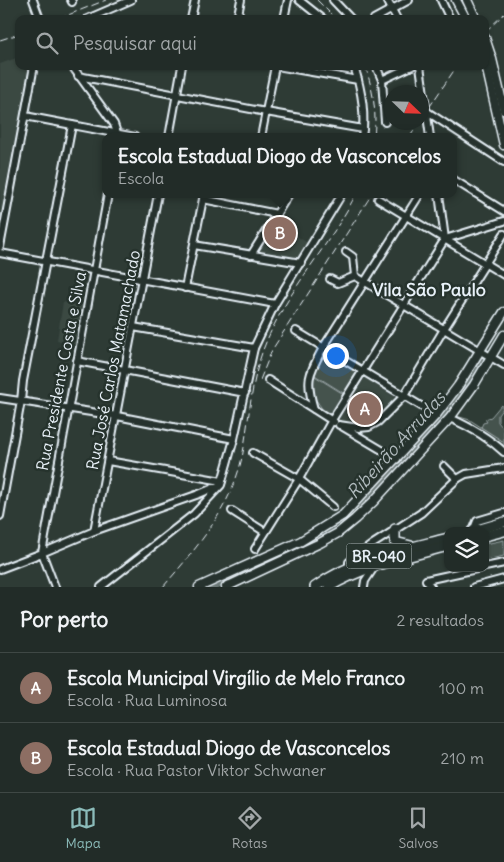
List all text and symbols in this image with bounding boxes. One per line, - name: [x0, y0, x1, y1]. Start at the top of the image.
- search box: [15, 15, 489, 70]
- icon: search: [33, 29, 61, 57]
- text: Pesquisar aqui: [73, 31, 197, 55]
- north arrow: [384, 85, 429, 130]
- popup: [102, 133, 457, 198]
- text: Escola Estadual Diogo de Vasconcelos: [118, 144, 441, 168]
- text: Escola: [118, 168, 164, 188]
- pin: B: [264, 214, 296, 252]
- street label: Rua José Carlos Matamachado: [82, 248, 144, 472]
- street label: Rua Presidente Costa e Silva: [32, 270, 90, 472]
- district label: Vila São Paulo: [372, 278, 486, 301]
- your location: [323, 343, 349, 369]
- water label: Ribeirão Arrudas: [342, 387, 450, 503]
- pin: A: [349, 390, 381, 428]
- map controls: [444, 527, 489, 572]
- button: layers: [444, 527, 489, 572]
- road number: BR-040: [346, 544, 412, 568]
- text: Por perto: [20, 606, 108, 633]
- text: 2 resultados: [396, 610, 484, 630]
- text: Escola Municipal Virgílio de Melo Franco: [67, 666, 405, 690]
- text: A: [31, 678, 41, 698]
- text: 100 m: [439, 678, 484, 698]
- text: Escola · Rua Luminosa: [67, 690, 227, 710]
- text: Escola Estadual Diogo de Vasconcelos: [67, 736, 390, 760]
- text: B: [31, 748, 41, 768]
- text: 210 m: [441, 748, 484, 768]
- text: Escola · Rua Pastor Viktor Schwaner: [67, 760, 326, 780]
- tab: Mapa: [66, 804, 101, 852]
- tab: Rotas: [232, 804, 267, 852]
- tab: Salvos: [399, 804, 438, 852]

